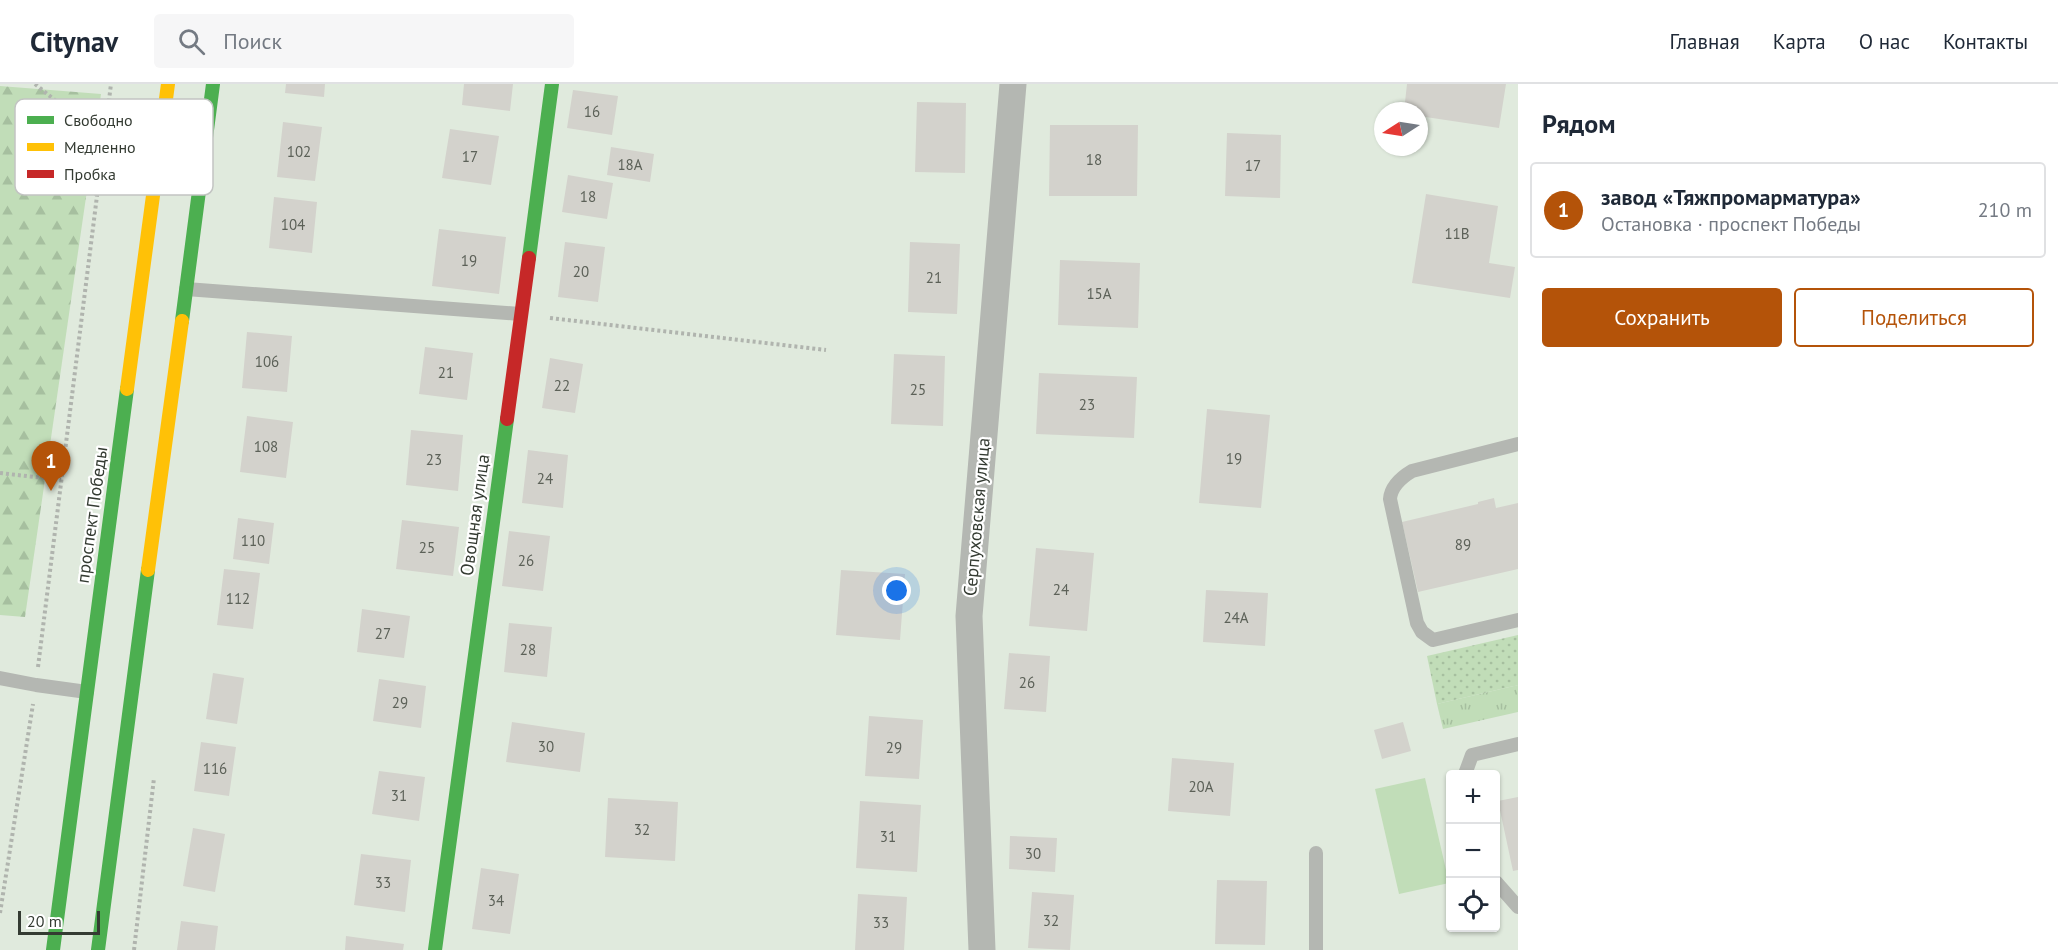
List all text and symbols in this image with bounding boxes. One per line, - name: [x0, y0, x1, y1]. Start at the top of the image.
- search box: [154, 14, 574, 68]
- text: Citynav: [30, 23, 118, 60]
- icon: search: [175, 25, 208, 58]
- text: Поиск: [223, 27, 282, 55]
- text: Главная: [1669, 28, 1740, 55]
- text: Карта: [1773, 28, 1826, 55]
- text: О нас: [1859, 28, 1910, 55]
- text: Контакты: [1943, 28, 2028, 55]
- legend: [15, 99, 213, 195]
- house number: 16: [584, 102, 600, 121]
- north arrow: [1374, 102, 1428, 156]
- text: Рядом: [1542, 107, 1616, 140]
- text: Свободно: [64, 110, 133, 130]
- text: Медленно: [64, 137, 136, 157]
- house number: 102: [287, 142, 311, 161]
- house number: 17: [462, 147, 478, 166]
- house number: 18: [1086, 150, 1102, 169]
- house number: 18А: [617, 155, 643, 174]
- house number: 17: [1245, 156, 1261, 175]
- text: Пробка: [64, 164, 116, 184]
- text: завод «Тяжпромарматура»: [1601, 183, 1861, 211]
- house number: 18: [580, 187, 596, 206]
- text: 1: [1558, 197, 1569, 223]
- text: 210 m: [1978, 197, 2032, 223]
- text: Остановка · проспект Победы: [1601, 211, 1861, 237]
- house number: 104: [281, 215, 305, 234]
- house number: 11В: [1444, 224, 1470, 243]
- house number: 19: [461, 251, 477, 270]
- house number: 20: [573, 262, 589, 281]
- house number: 21: [926, 268, 942, 287]
- house number: 15А: [1086, 284, 1112, 303]
- button: Сохранить: [1542, 288, 1782, 347]
- button: Поделиться: [1794, 288, 2034, 347]
- house number: 106: [255, 352, 279, 371]
- house number: 21: [438, 363, 454, 382]
- house number: 22: [554, 376, 570, 395]
- house number: 25: [910, 380, 926, 399]
- house number: 23: [1079, 395, 1095, 414]
- house number: 108: [254, 437, 278, 456]
- street label: Серпуховская улица: [958, 437, 995, 597]
- pin: 1: [32, 442, 70, 491]
- street label: проспект Победы: [71, 445, 112, 585]
- house number: 19: [1226, 449, 1242, 468]
- house number: 23: [426, 450, 442, 469]
- street label: Овощная улица: [455, 453, 494, 577]
- house number: 24: [537, 469, 553, 488]
- house number: 110: [241, 531, 265, 550]
- house number: 89: [1455, 535, 1471, 554]
- house number: 25: [419, 538, 435, 557]
- house number: 26: [518, 551, 534, 570]
- your location: [882, 576, 911, 605]
- house number: 24: [1053, 580, 1069, 599]
- house number: 112: [226, 589, 250, 608]
- house number: 24А: [1223, 608, 1249, 627]
- house number: 27: [375, 624, 391, 643]
- house number: 28: [520, 640, 536, 659]
- house number: 26: [1019, 673, 1035, 692]
- house number: 29: [392, 693, 408, 712]
- house number: 30: [538, 737, 554, 756]
- house number: 29: [886, 738, 902, 757]
- house number: 116: [203, 759, 227, 778]
- map controls: [1446, 770, 1500, 932]
- button: +: [1446, 770, 1500, 824]
- house number: 20А: [1188, 777, 1214, 796]
- house number: 31: [391, 786, 407, 805]
- house number: 32: [634, 820, 650, 839]
- button: −: [1446, 824, 1500, 878]
- house number: 31: [880, 827, 896, 846]
- house number: 30: [1025, 844, 1041, 863]
- house number: 33: [375, 873, 391, 892]
- button: locate: [1446, 878, 1500, 932]
- house number: 34: [488, 891, 504, 910]
- scale bar: [18, 908, 100, 936]
- text: 20 m: [27, 911, 62, 931]
- house number: 32: [1043, 911, 1059, 930]
- house number: 33: [873, 913, 889, 932]

